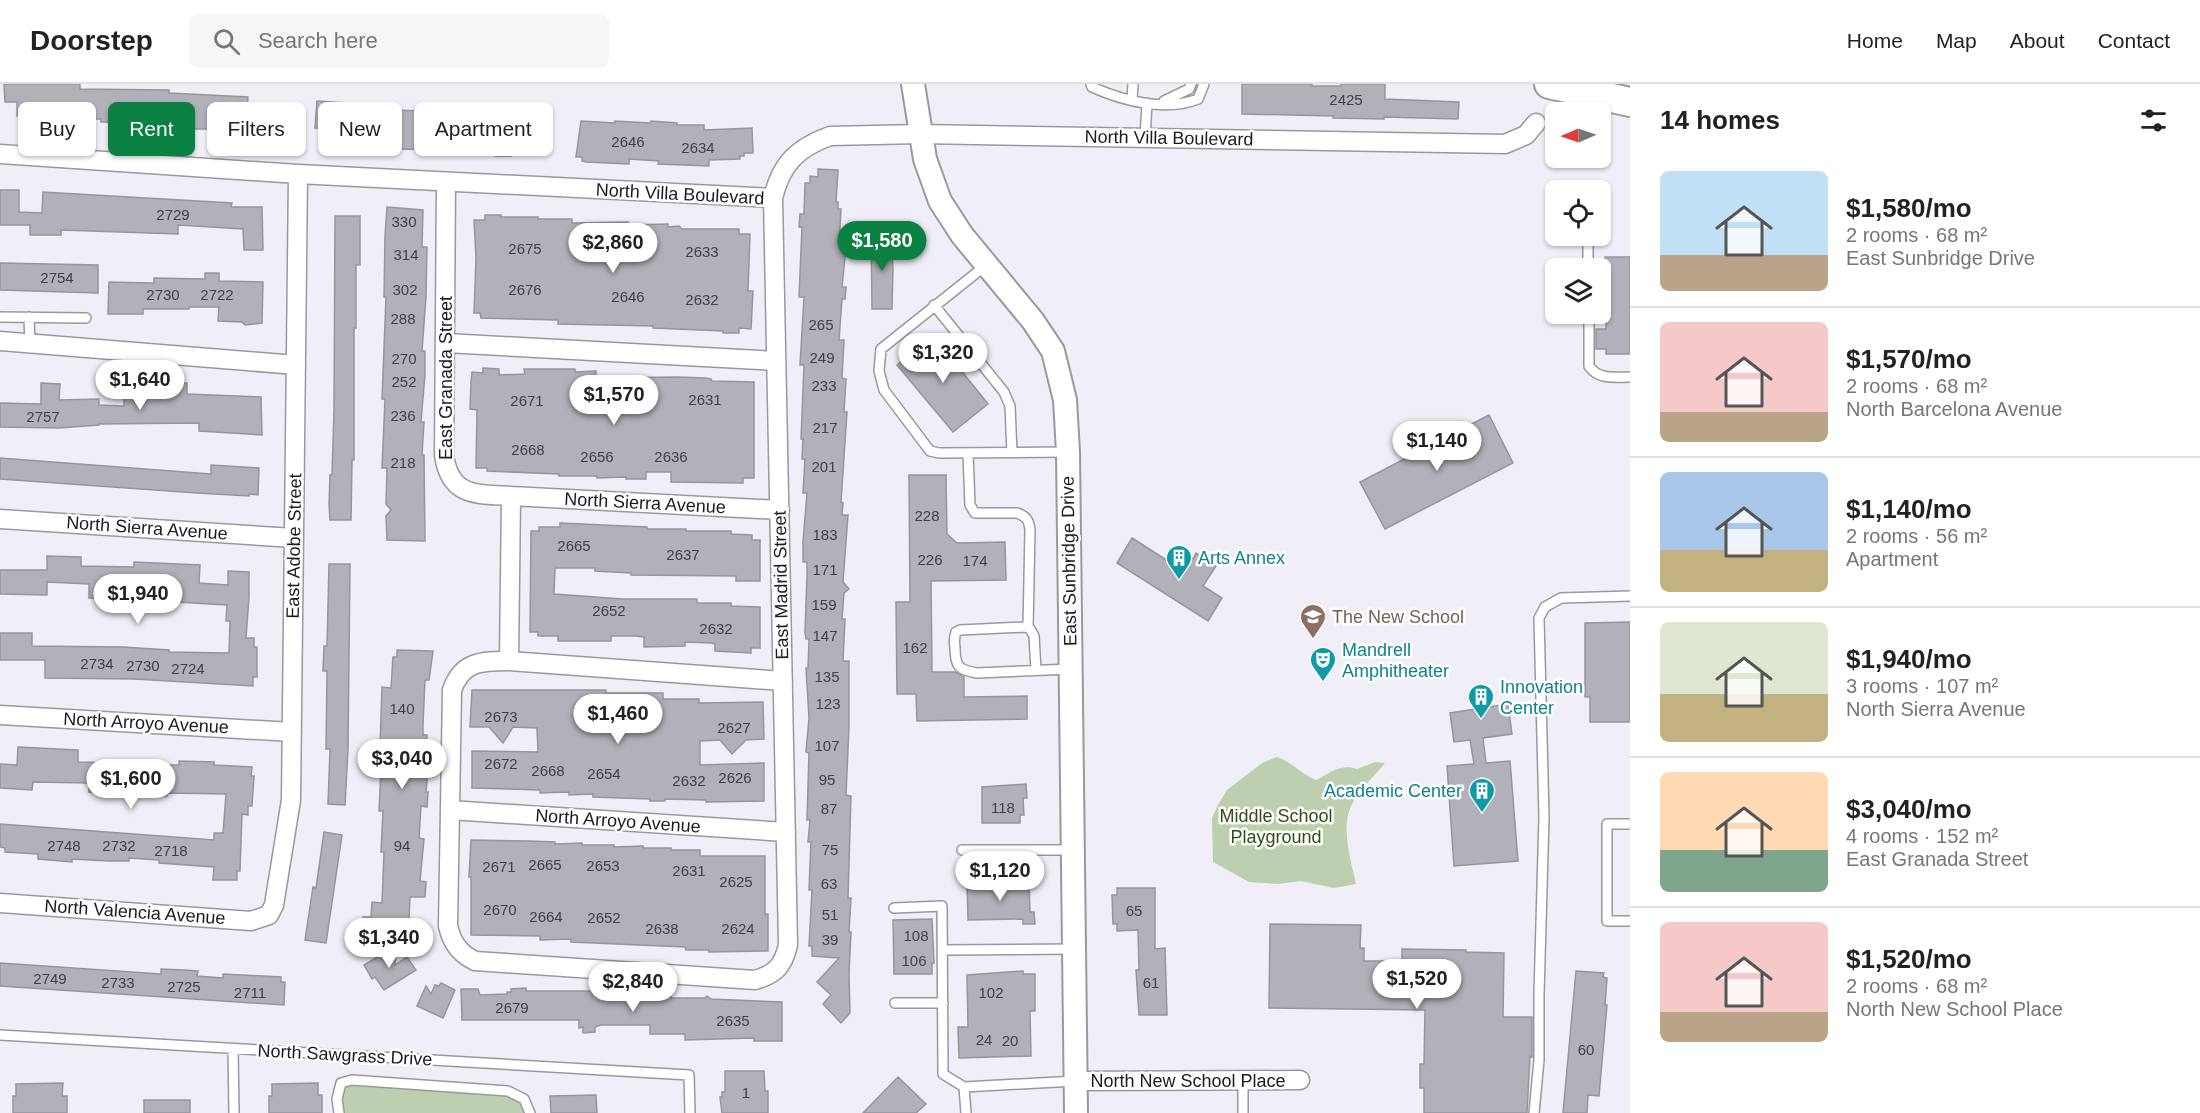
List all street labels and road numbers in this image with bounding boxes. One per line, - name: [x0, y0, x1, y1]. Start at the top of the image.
- street label: North Villa Boulevard: [1084, 127, 1254, 149]
- street label: North Villa Boulevard: [595, 180, 765, 208]
- street label: East Granada Street: [436, 296, 456, 460]
- street label: East Adobe Street: [283, 473, 305, 619]
- street label: East Sunbridge Drive: [1058, 476, 1080, 646]
- street label: North Sierra Avenue: [564, 489, 726, 517]
- street label: East Madrid Street: [770, 510, 792, 660]
- street label: North Sierra Avenue: [66, 512, 228, 544]
- street label: North Arroyo Avenue: [63, 709, 229, 737]
- street label: North Arroyo Avenue: [535, 805, 701, 837]
- street label: North Valencia Avenue: [44, 896, 226, 928]
- street label: North Sawgrass Drive: [257, 1040, 433, 1070]
- street label: North New School Place: [1090, 1071, 1286, 1091]

